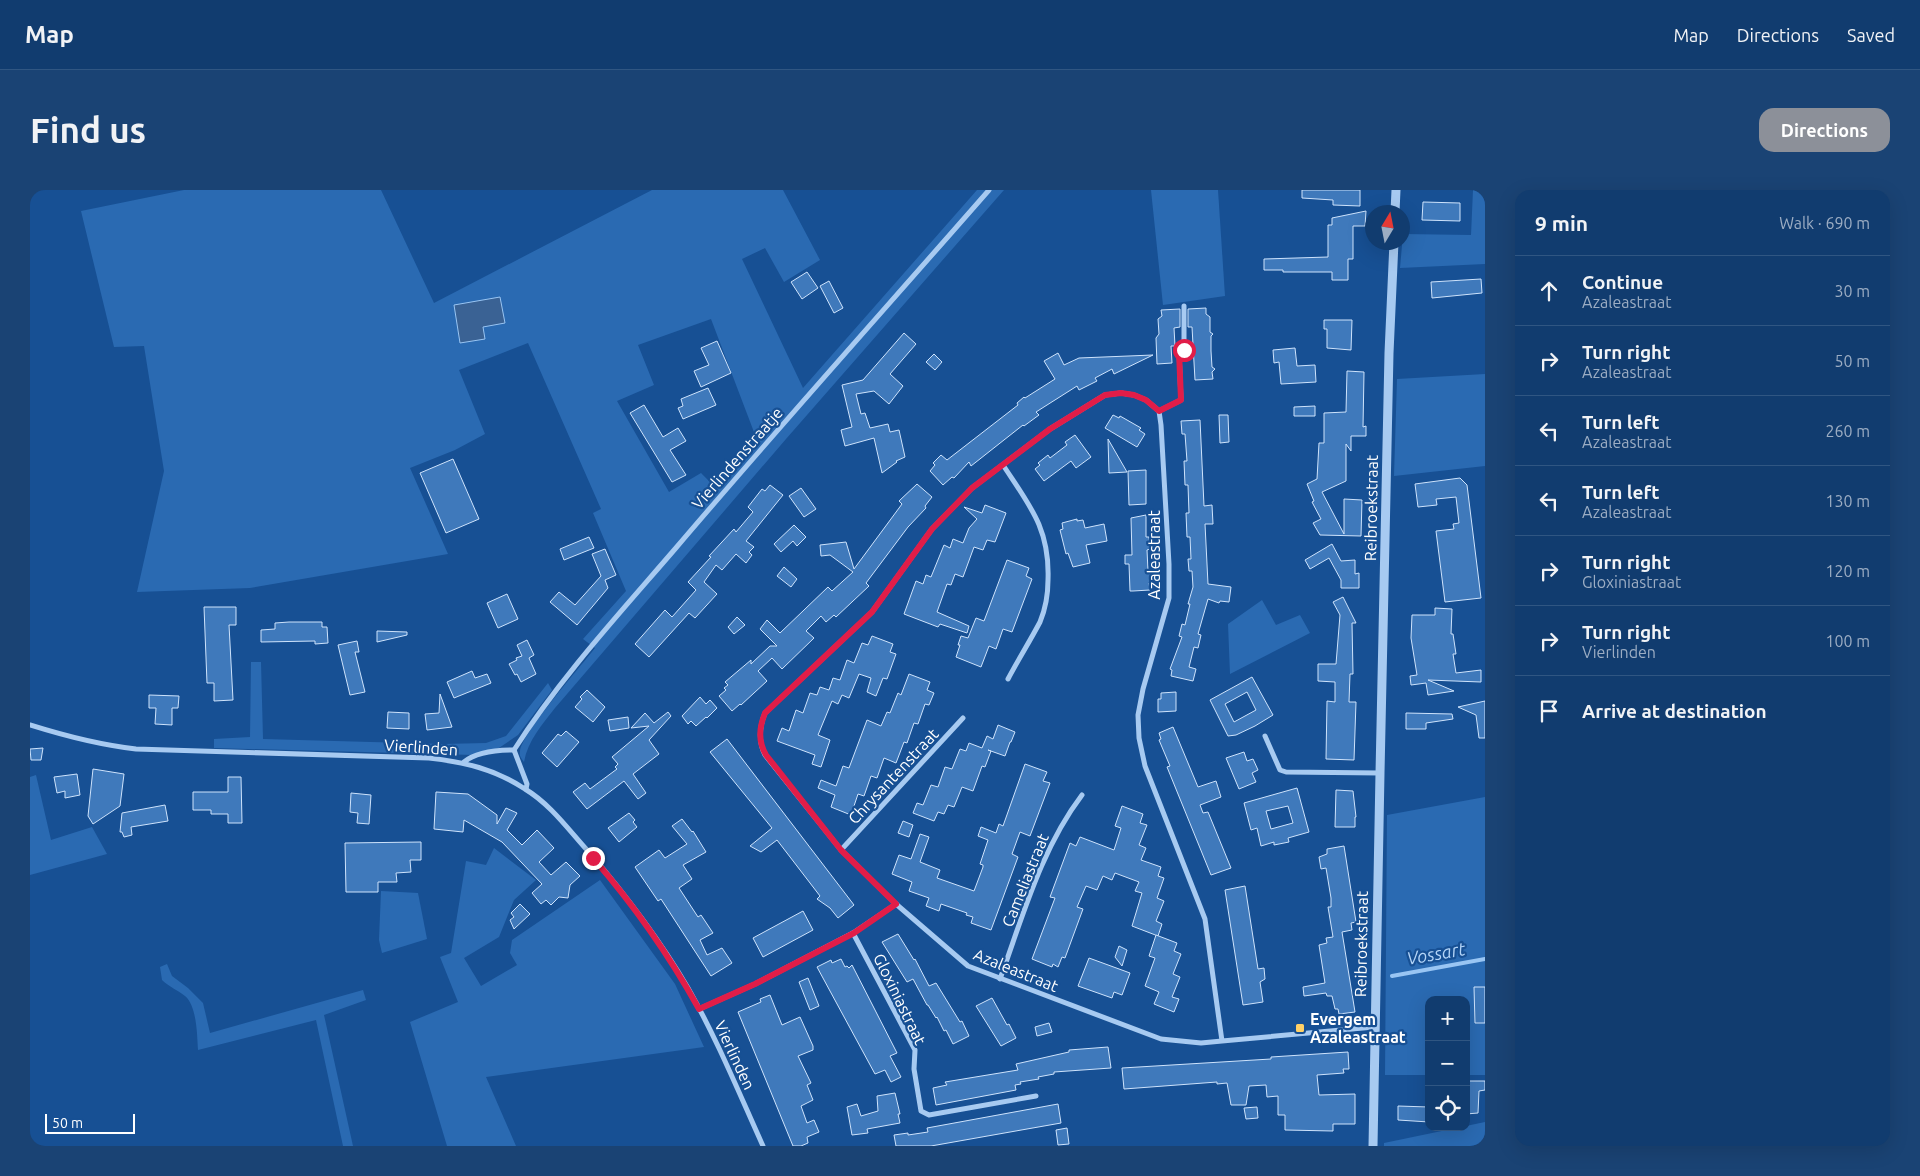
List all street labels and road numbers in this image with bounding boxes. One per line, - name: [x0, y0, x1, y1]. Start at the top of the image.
- street label: Vierlindenstraatje: [688, 404, 786, 512]
- street label: Reibroekstraat: [1361, 454, 1381, 561]
- street label: Azaleastraat: [1145, 510, 1163, 600]
- street label: Chrysantenstraat: [844, 724, 942, 827]
- street label: Vierlinden: [383, 735, 459, 759]
- street label: Cameliastraat: [998, 830, 1052, 929]
- street label: Reibroekstraat: [1351, 890, 1371, 997]
- street label: Azaleastraat: [971, 945, 1061, 995]
- street label: Gloxiniastraat: [870, 950, 930, 1048]
- street label: Vierlinden: [711, 1018, 759, 1092]

